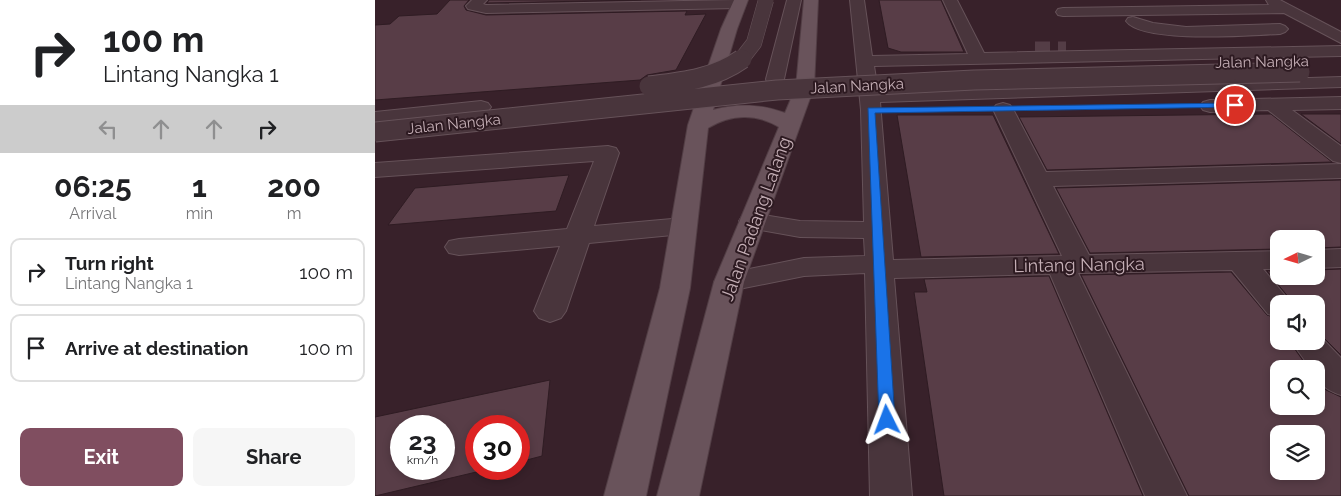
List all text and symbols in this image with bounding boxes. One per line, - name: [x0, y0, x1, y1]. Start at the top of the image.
- text: 100 m: [103, 19, 204, 60]
- icon: right: [20, 20, 85, 85]
- street label: Jalan Nangka: [1215, 52, 1309, 72]
- text: Lintang Nangka 1: [103, 61, 279, 87]
- street label: Jalan Nangka: [810, 75, 904, 97]
- pin: [1214, 84, 1256, 126]
- icon: arrive: [1221, 91, 1249, 119]
- street label: Jalan Nangka: [406, 110, 502, 138]
- icon: left: [94, 115, 122, 143]
- icon: ahead: [147, 115, 175, 143]
- icon: ahead: [200, 115, 228, 143]
- icon: right: [253, 115, 281, 143]
- street label: Jalan Padang Lalang: [716, 134, 795, 304]
- text: 06:25: [54, 169, 132, 204]
- text: 1: [192, 169, 207, 204]
- text: 200: [267, 169, 321, 204]
- text: Arrival: [69, 204, 116, 223]
- text: min: [186, 204, 213, 223]
- text: m: [287, 204, 301, 223]
- north arrow: [1270, 230, 1325, 285]
- map controls: [1270, 230, 1325, 480]
- text: Turn right: [65, 252, 154, 274]
- street label: Lintang Nangka: [1013, 253, 1145, 276]
- icon: right: [22, 258, 50, 286]
- text: 100 m: [299, 261, 353, 283]
- text: Lintang Nangka 1: [65, 274, 193, 293]
- button: sound: [1270, 295, 1325, 350]
- icon: arrive: [22, 334, 50, 362]
- text: Arrive at destination: [65, 337, 249, 359]
- text: 100 m: [299, 337, 353, 359]
- button: search: [1270, 360, 1325, 415]
- position arrow: [860, 393, 912, 445]
- speed limit sign: 30: [465, 415, 530, 480]
- button: layers: [1270, 425, 1325, 480]
- text: 23: [408, 426, 437, 456]
- button: Exit: [20, 428, 183, 486]
- button: Share: [193, 428, 355, 486]
- text: km/h: [407, 453, 438, 467]

